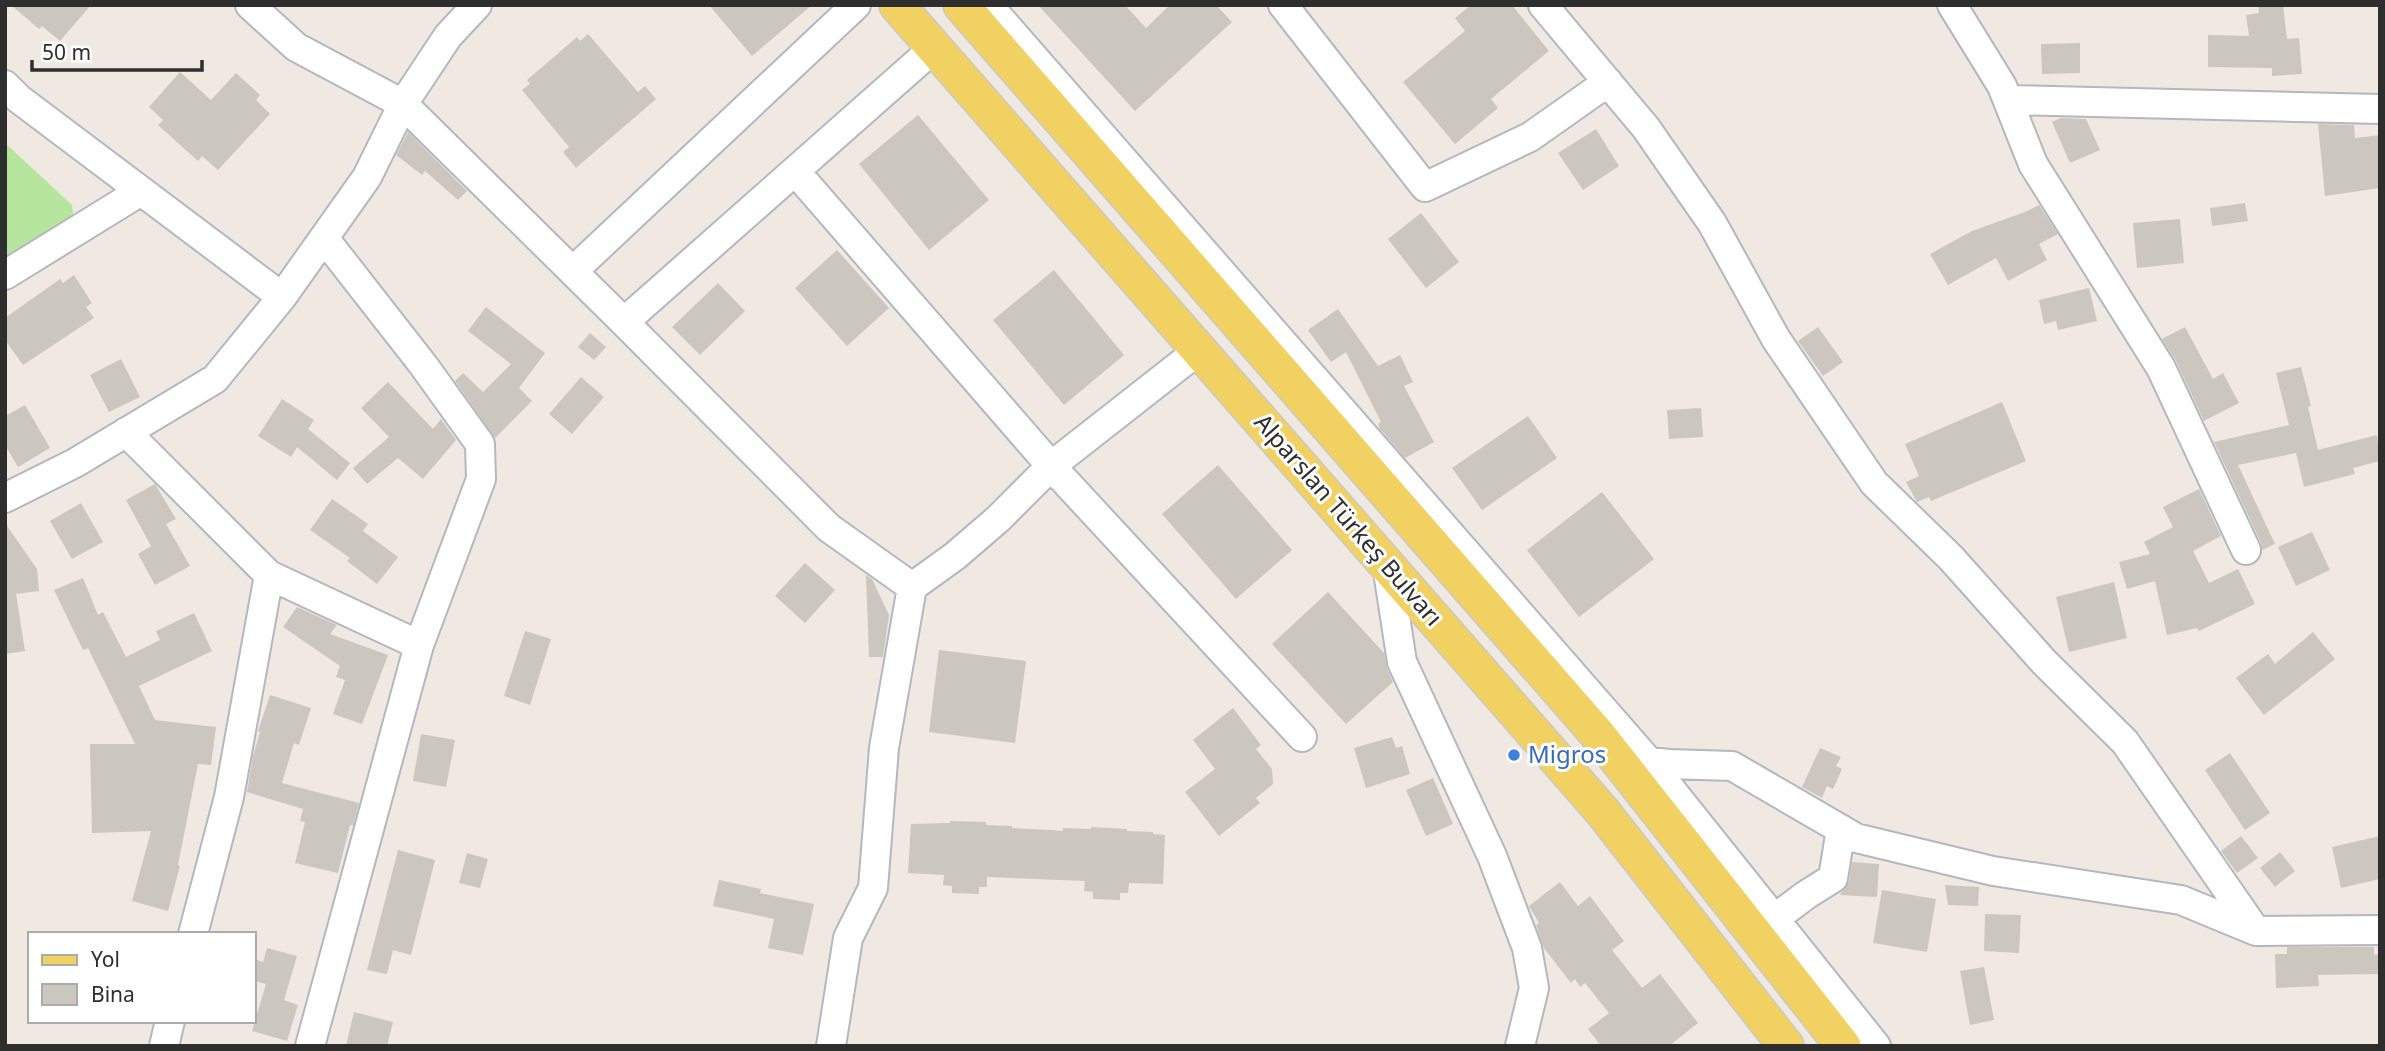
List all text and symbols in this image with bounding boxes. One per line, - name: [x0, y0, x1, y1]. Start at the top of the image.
- scale bar: [32, 28, 201, 72]
- text: 50 m: [42, 38, 91, 66]
- street label: Alparslan Türkeş Bulvarı: [1248, 406, 1451, 632]
- place label: Migros: [1528, 737, 1606, 770]
- marker: Migros: [1506, 747, 1522, 763]
- legend: [28, 932, 256, 1023]
- text: Yol: [91, 945, 120, 973]
- text: Bina: [91, 980, 135, 1008]

